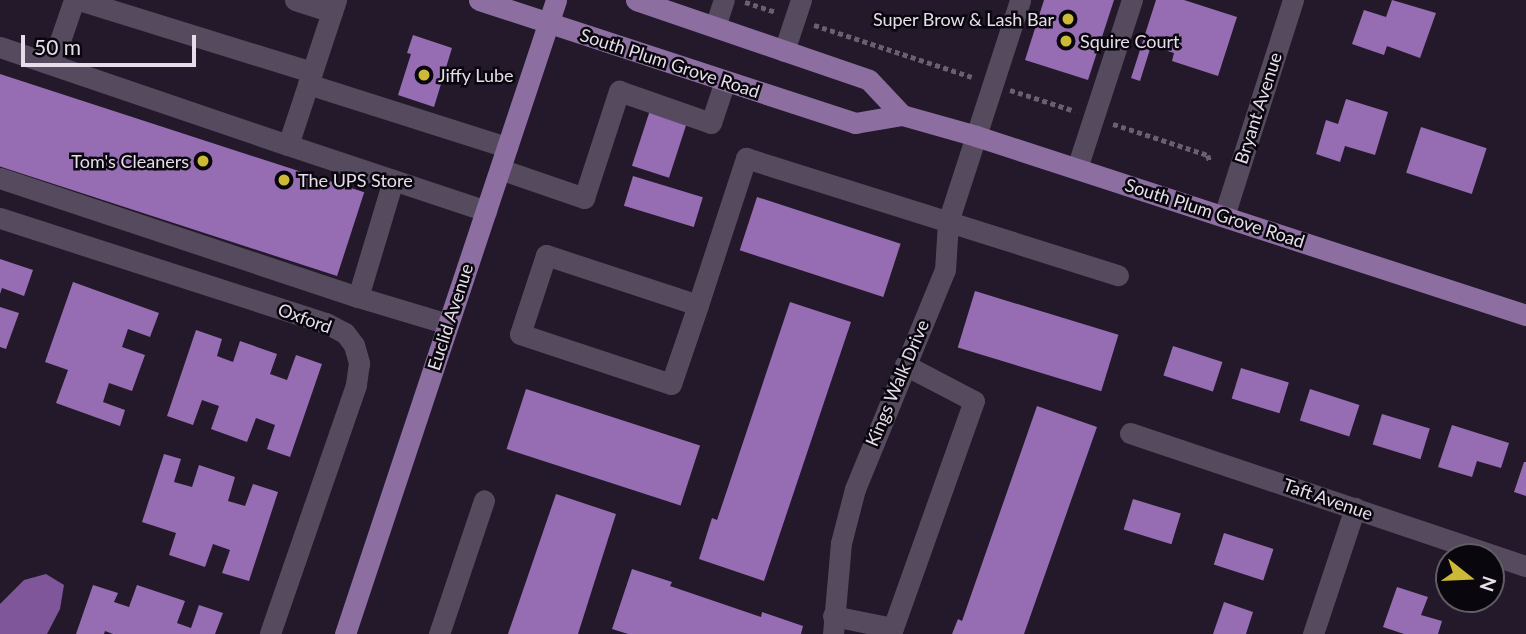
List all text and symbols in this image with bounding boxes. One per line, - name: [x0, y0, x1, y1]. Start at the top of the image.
- place label: Super Brow & Lash Bar: [872, 8, 1054, 30]
- marker: Super Brow & Lash Bar: [1060, 11, 1076, 27]
- scale bar: [24, 21, 200, 65]
- street label: South Plum Grove Road: [577, 24, 763, 102]
- place label: Squire Court: [1080, 30, 1180, 52]
- marker: Squire Court: [1058, 33, 1074, 49]
- text: 50 m: [34, 34, 81, 59]
- street label: Bryant Avenue: [1230, 49, 1286, 167]
- place label: Jiffy Lube: [438, 64, 514, 86]
- marker: Jiffy Lube: [416, 67, 432, 83]
- place label: Tom's Cleaners: [71, 150, 189, 172]
- marker: Tom's Cleaners: [195, 153, 211, 169]
- place label: The UPS Store: [298, 169, 413, 191]
- marker: The UPS Store: [276, 172, 292, 188]
- street label: South Plum Grove Road: [1122, 174, 1308, 252]
- street label: Euclid Avenue: [423, 261, 477, 373]
- street label: Oxford: [275, 298, 335, 338]
- street label: Kings Walk Drive: [861, 316, 933, 450]
- street label: Taft Avenue: [1280, 474, 1376, 524]
- north arrow: [1435, 543, 1505, 613]
- text: N: [1475, 574, 1502, 595]

